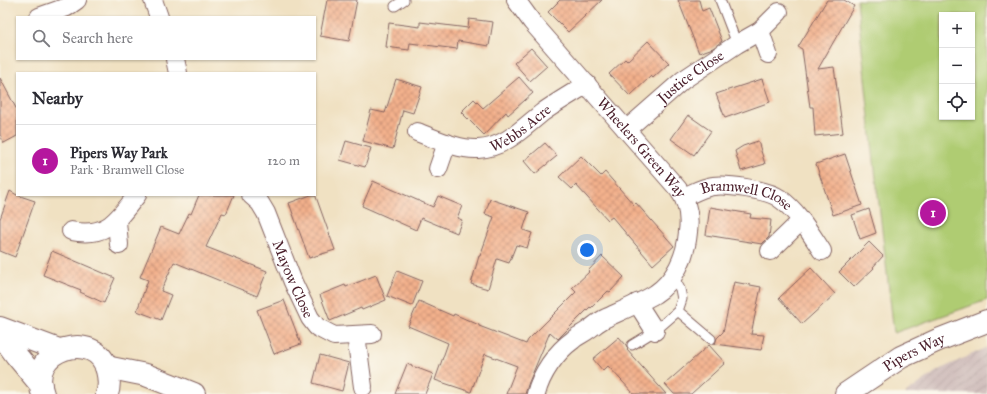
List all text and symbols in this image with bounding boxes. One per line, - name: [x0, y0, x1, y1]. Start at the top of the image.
- map controls: [939, 12, 975, 120]
- button: +: [939, 12, 975, 48]
- search box: [16, 16, 316, 60]
- icon: search: [30, 27, 52, 49]
- text: Search here: [62, 29, 133, 47]
- street label: Justice Close: [652, 46, 727, 109]
- button: −: [939, 48, 975, 84]
- button: locate: [939, 84, 975, 120]
- text: Nearby: [32, 88, 83, 109]
- street label: Wheelers Green Way: [593, 94, 691, 202]
- street label: Webbs Acre: [487, 100, 554, 156]
- text: Pipers Way Park: [70, 144, 168, 162]
- text: 1: [42, 153, 48, 169]
- text: 120 m: [267, 153, 300, 169]
- text: Park · Bramwell Close: [70, 162, 184, 178]
- street label: Bramwell Close: [698, 177, 796, 214]
- pin: 1: [920, 198, 946, 228]
- street label: Mayow Close: [268, 238, 318, 321]
- your location: [577, 240, 597, 260]
- street label: Pipers Way: [879, 329, 948, 376]

